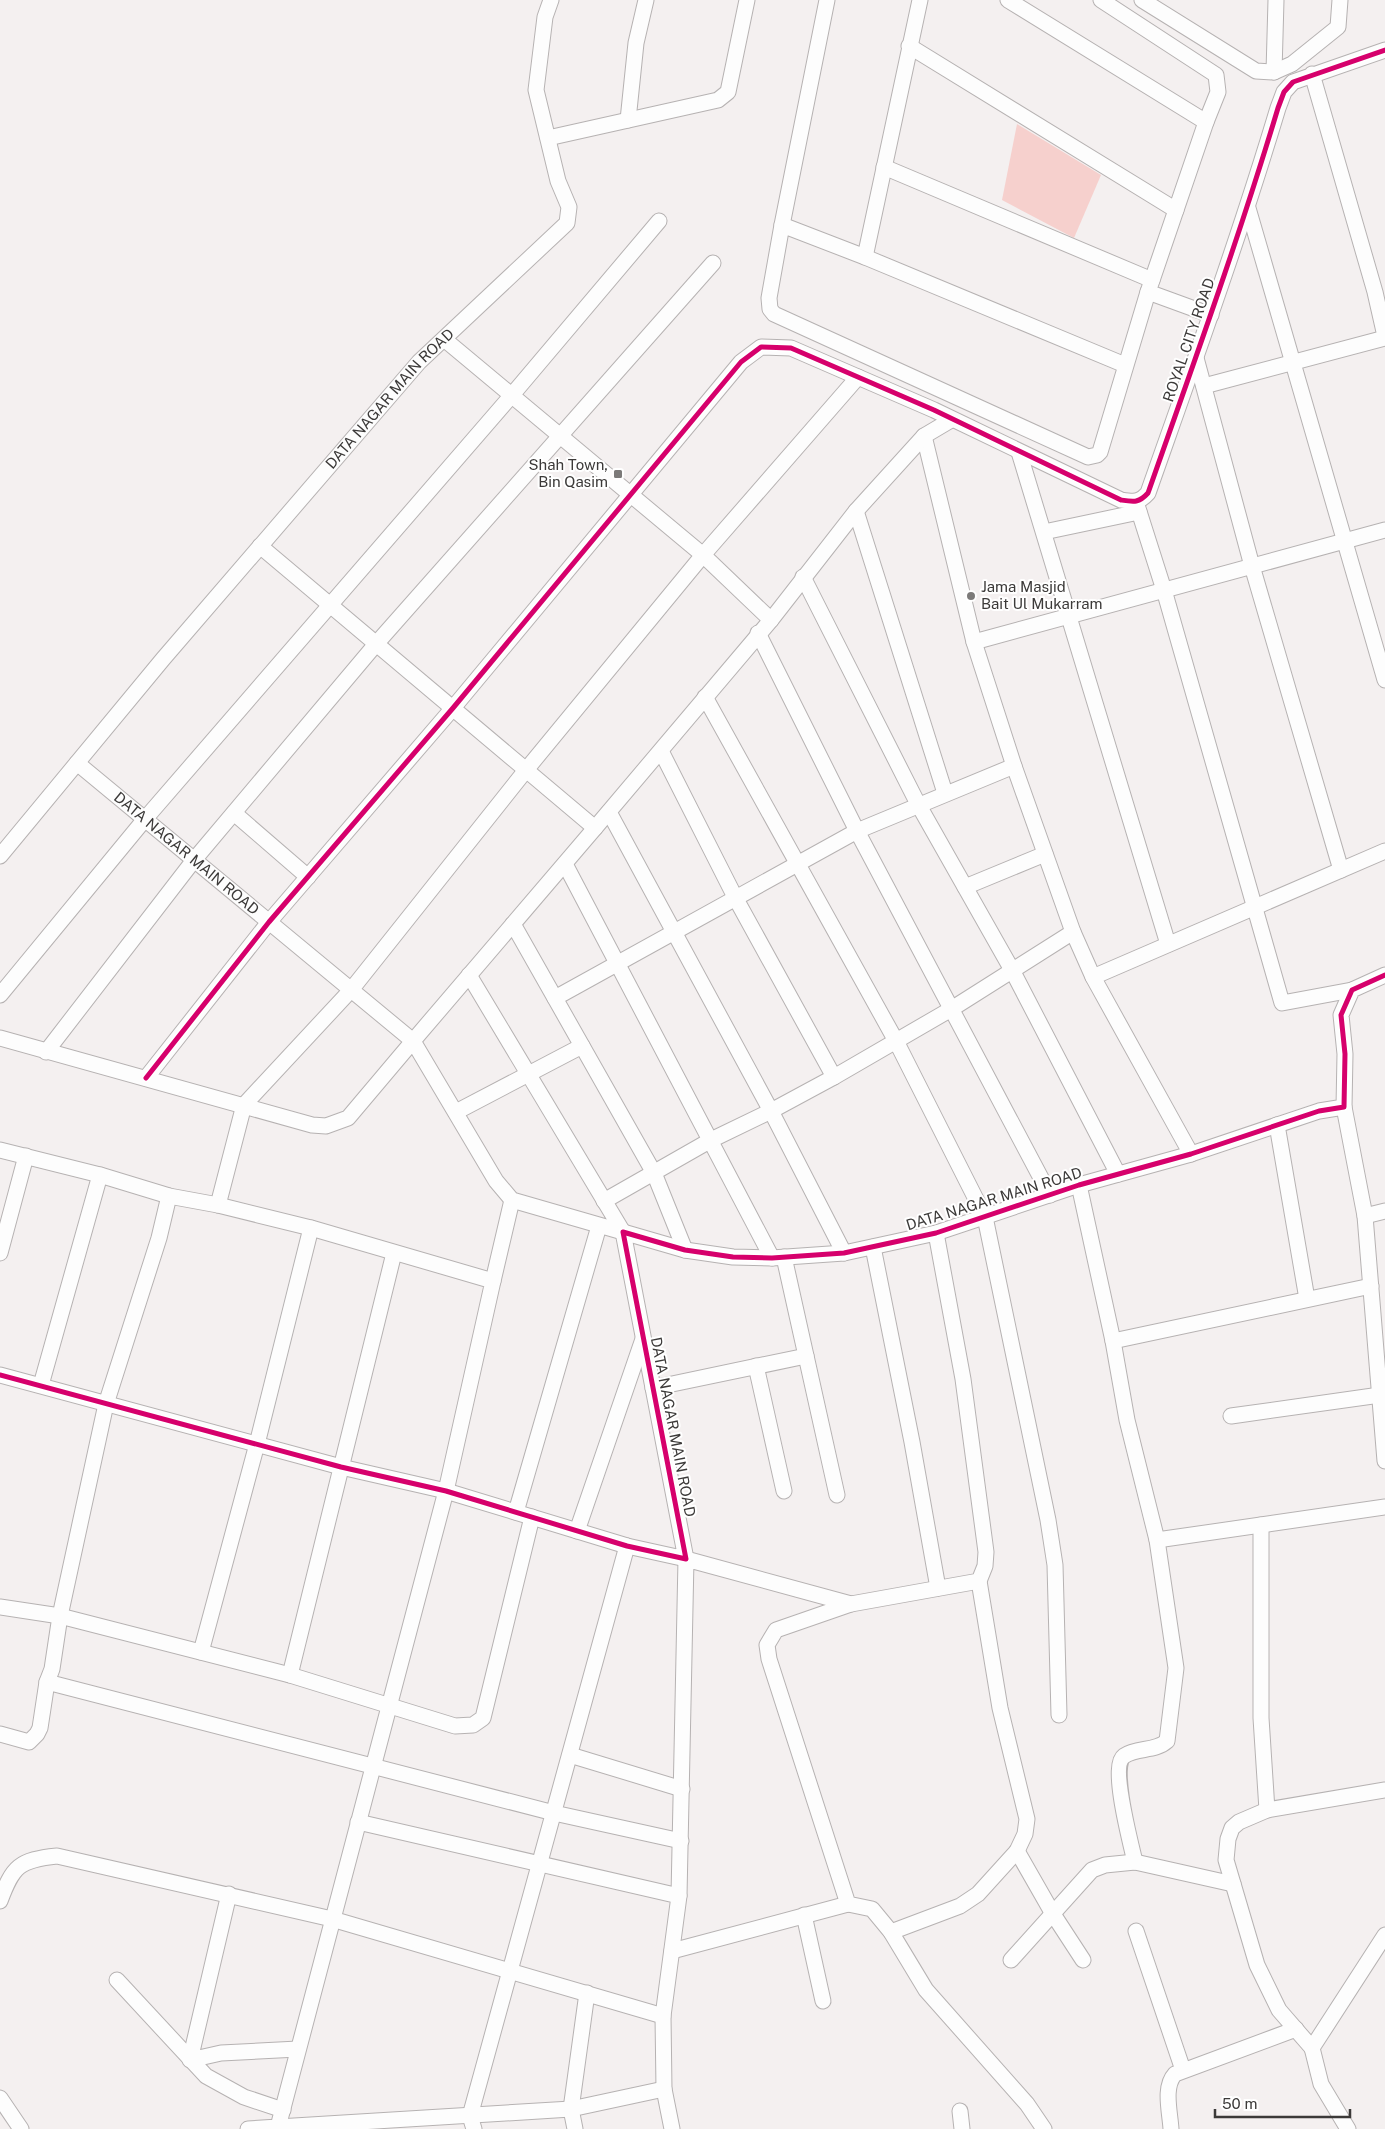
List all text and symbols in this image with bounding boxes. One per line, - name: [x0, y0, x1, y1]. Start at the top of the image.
- street label: ROYAL CITY ROAD: [1159, 276, 1218, 404]
- street label: DATA NAGAR MAIN ROAD: [322, 325, 457, 472]
- place label: Shah Town, Bin Qasim: [529, 456, 608, 490]
- marker: Shah Town, Bin Qasim: [612, 468, 624, 480]
- place label: Jama Masjid Bait Ul Mukarram: [981, 578, 1103, 612]
- marker: Jama Masjid Bait Ul Mukarram: [965, 590, 977, 602]
- street label: DATA NAGAR MAIN ROAD: [111, 788, 263, 918]
- street label: DATA NAGAR MAIN ROAD: [904, 1164, 1084, 1233]
- street label: DATA NAGAR MAIN ROAD: [648, 1336, 699, 1518]
- scale bar: [1215, 2086, 1350, 2118]
- text: 50 m: [1222, 2095, 1257, 2112]

